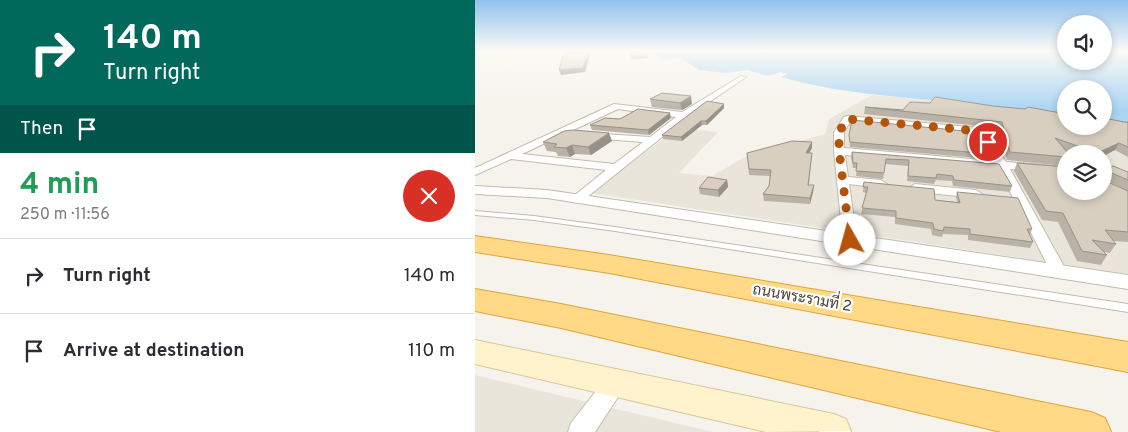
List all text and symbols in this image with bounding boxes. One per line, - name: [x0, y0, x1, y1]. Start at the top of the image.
- map controls: [1057, 15, 1112, 200]
- button: sound: [1057, 15, 1112, 70]
- text: 140 m: [103, 17, 202, 61]
- icon: right: [20, 20, 85, 85]
- text: Turn right: [103, 60, 200, 87]
- button: search: [1057, 80, 1112, 135]
- icon: arrive: [73, 115, 101, 143]
- text: Then: [20, 117, 63, 141]
- pin: [967, 121, 1009, 163]
- icon: arrive: [974, 128, 1002, 156]
- button: layers: [1057, 145, 1112, 200]
- text: 4 min: [20, 167, 99, 204]
- button: close: [403, 170, 455, 222]
- text: 250 m · 11:56: [20, 205, 110, 225]
- position arrow: [823, 213, 875, 265]
- icon: right: [20, 262, 48, 290]
- text: Turn right: [63, 264, 151, 288]
- text: 140 m: [404, 264, 455, 288]
- street label: ถนนพระรามที่ 2: [751, 274, 854, 317]
- icon: arrive: [20, 337, 48, 365]
- text: Arrive at destination: [63, 339, 244, 363]
- text: 110 m: [408, 339, 455, 363]

